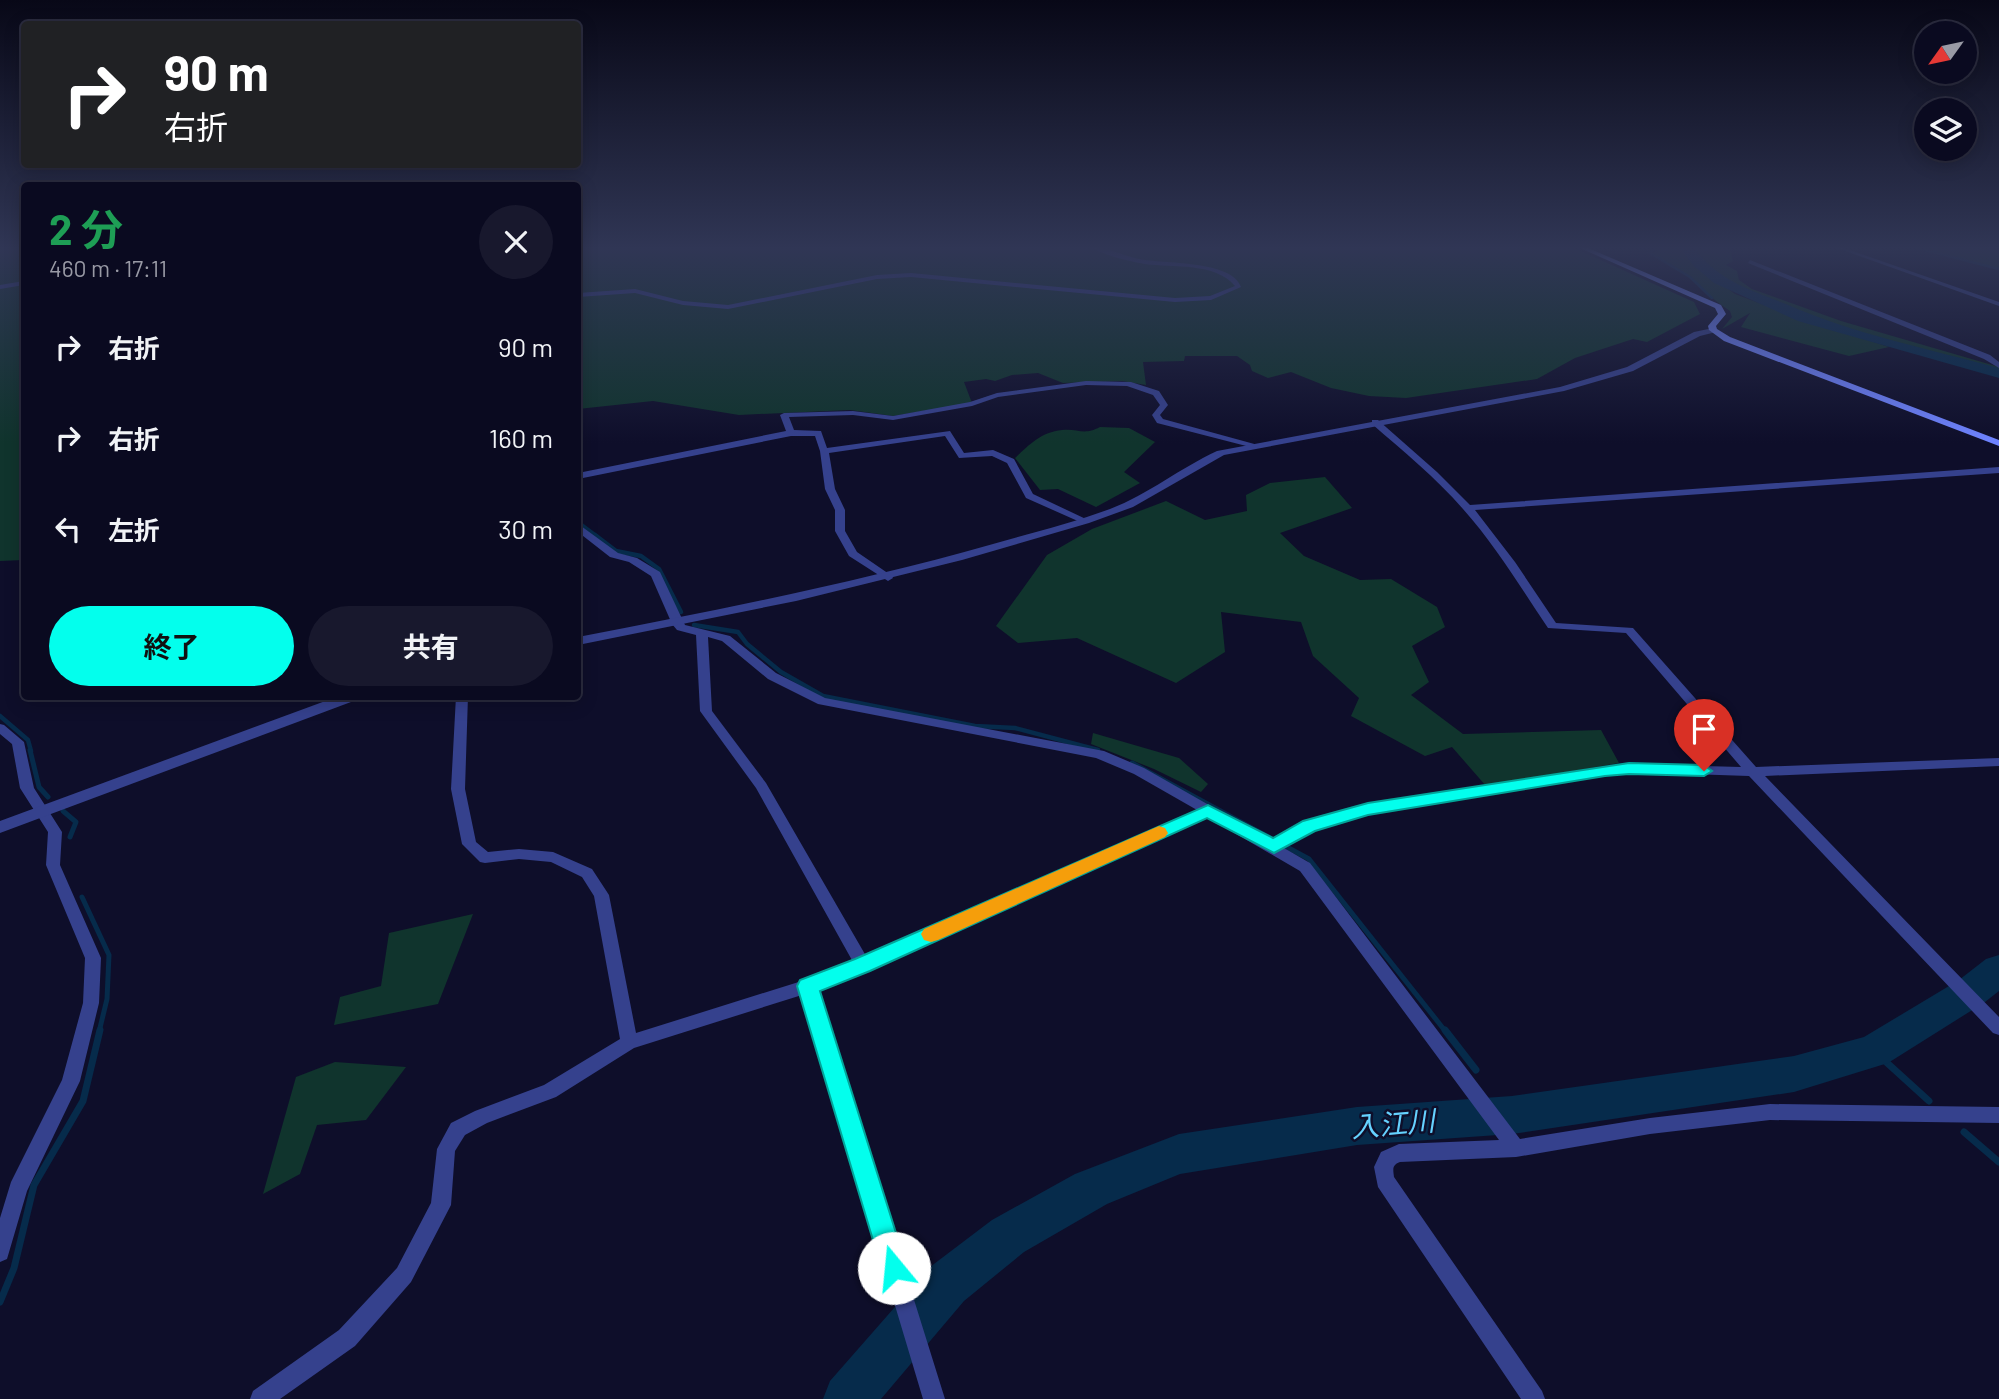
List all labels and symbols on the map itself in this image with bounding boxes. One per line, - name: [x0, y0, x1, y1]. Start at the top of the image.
- north arrow: [1914, 21, 1978, 84]
- pin: [1674, 699, 1734, 771]
- water label: 入江川: [1350, 1102, 1439, 1144]
- position arrow: [857, 1231, 931, 1305]

